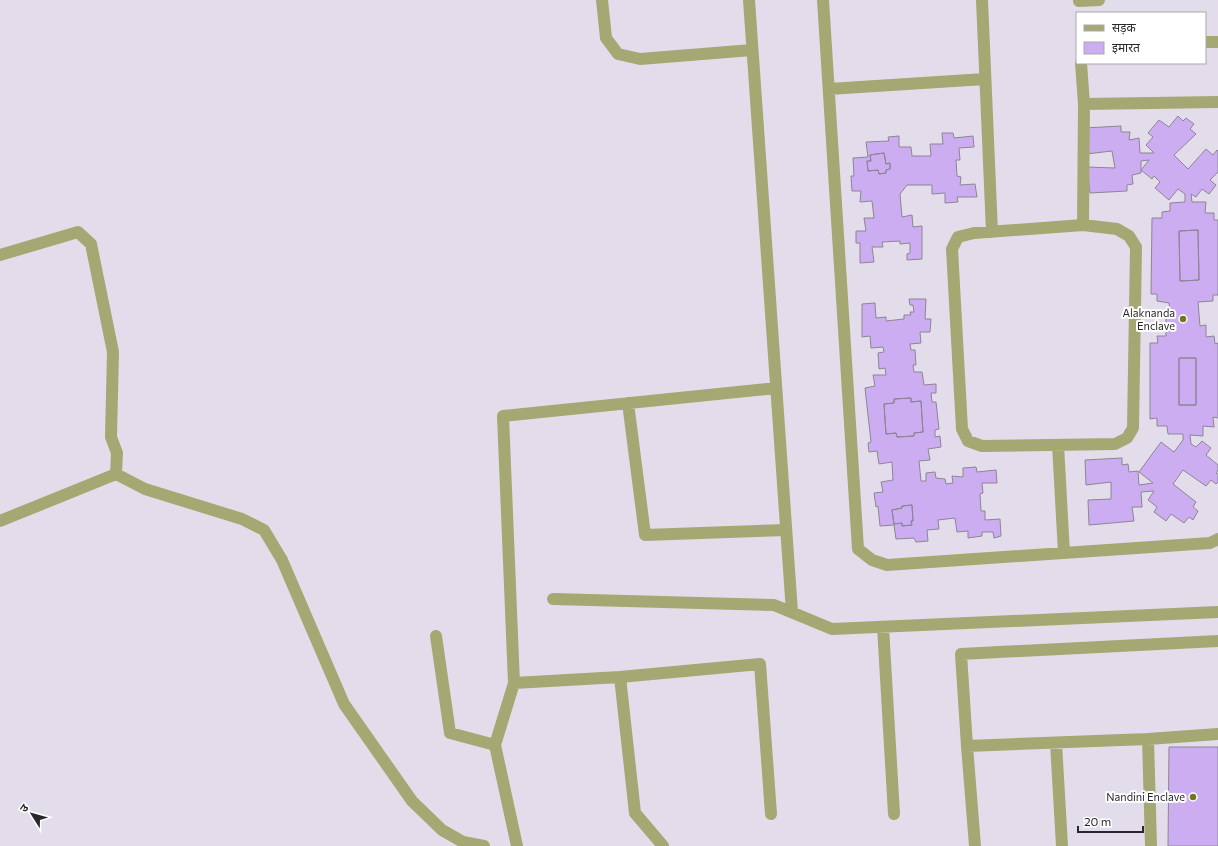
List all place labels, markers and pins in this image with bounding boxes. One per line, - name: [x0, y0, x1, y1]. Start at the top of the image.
- place label: Alaknanda Enclave: [1122, 306, 1175, 332]
- marker: Alaknanda Enclave: [1178, 314, 1188, 324]
- place label: Nandini Enclave: [1106, 790, 1185, 803]
- marker: Nandini Enclave: [1188, 792, 1198, 802]

